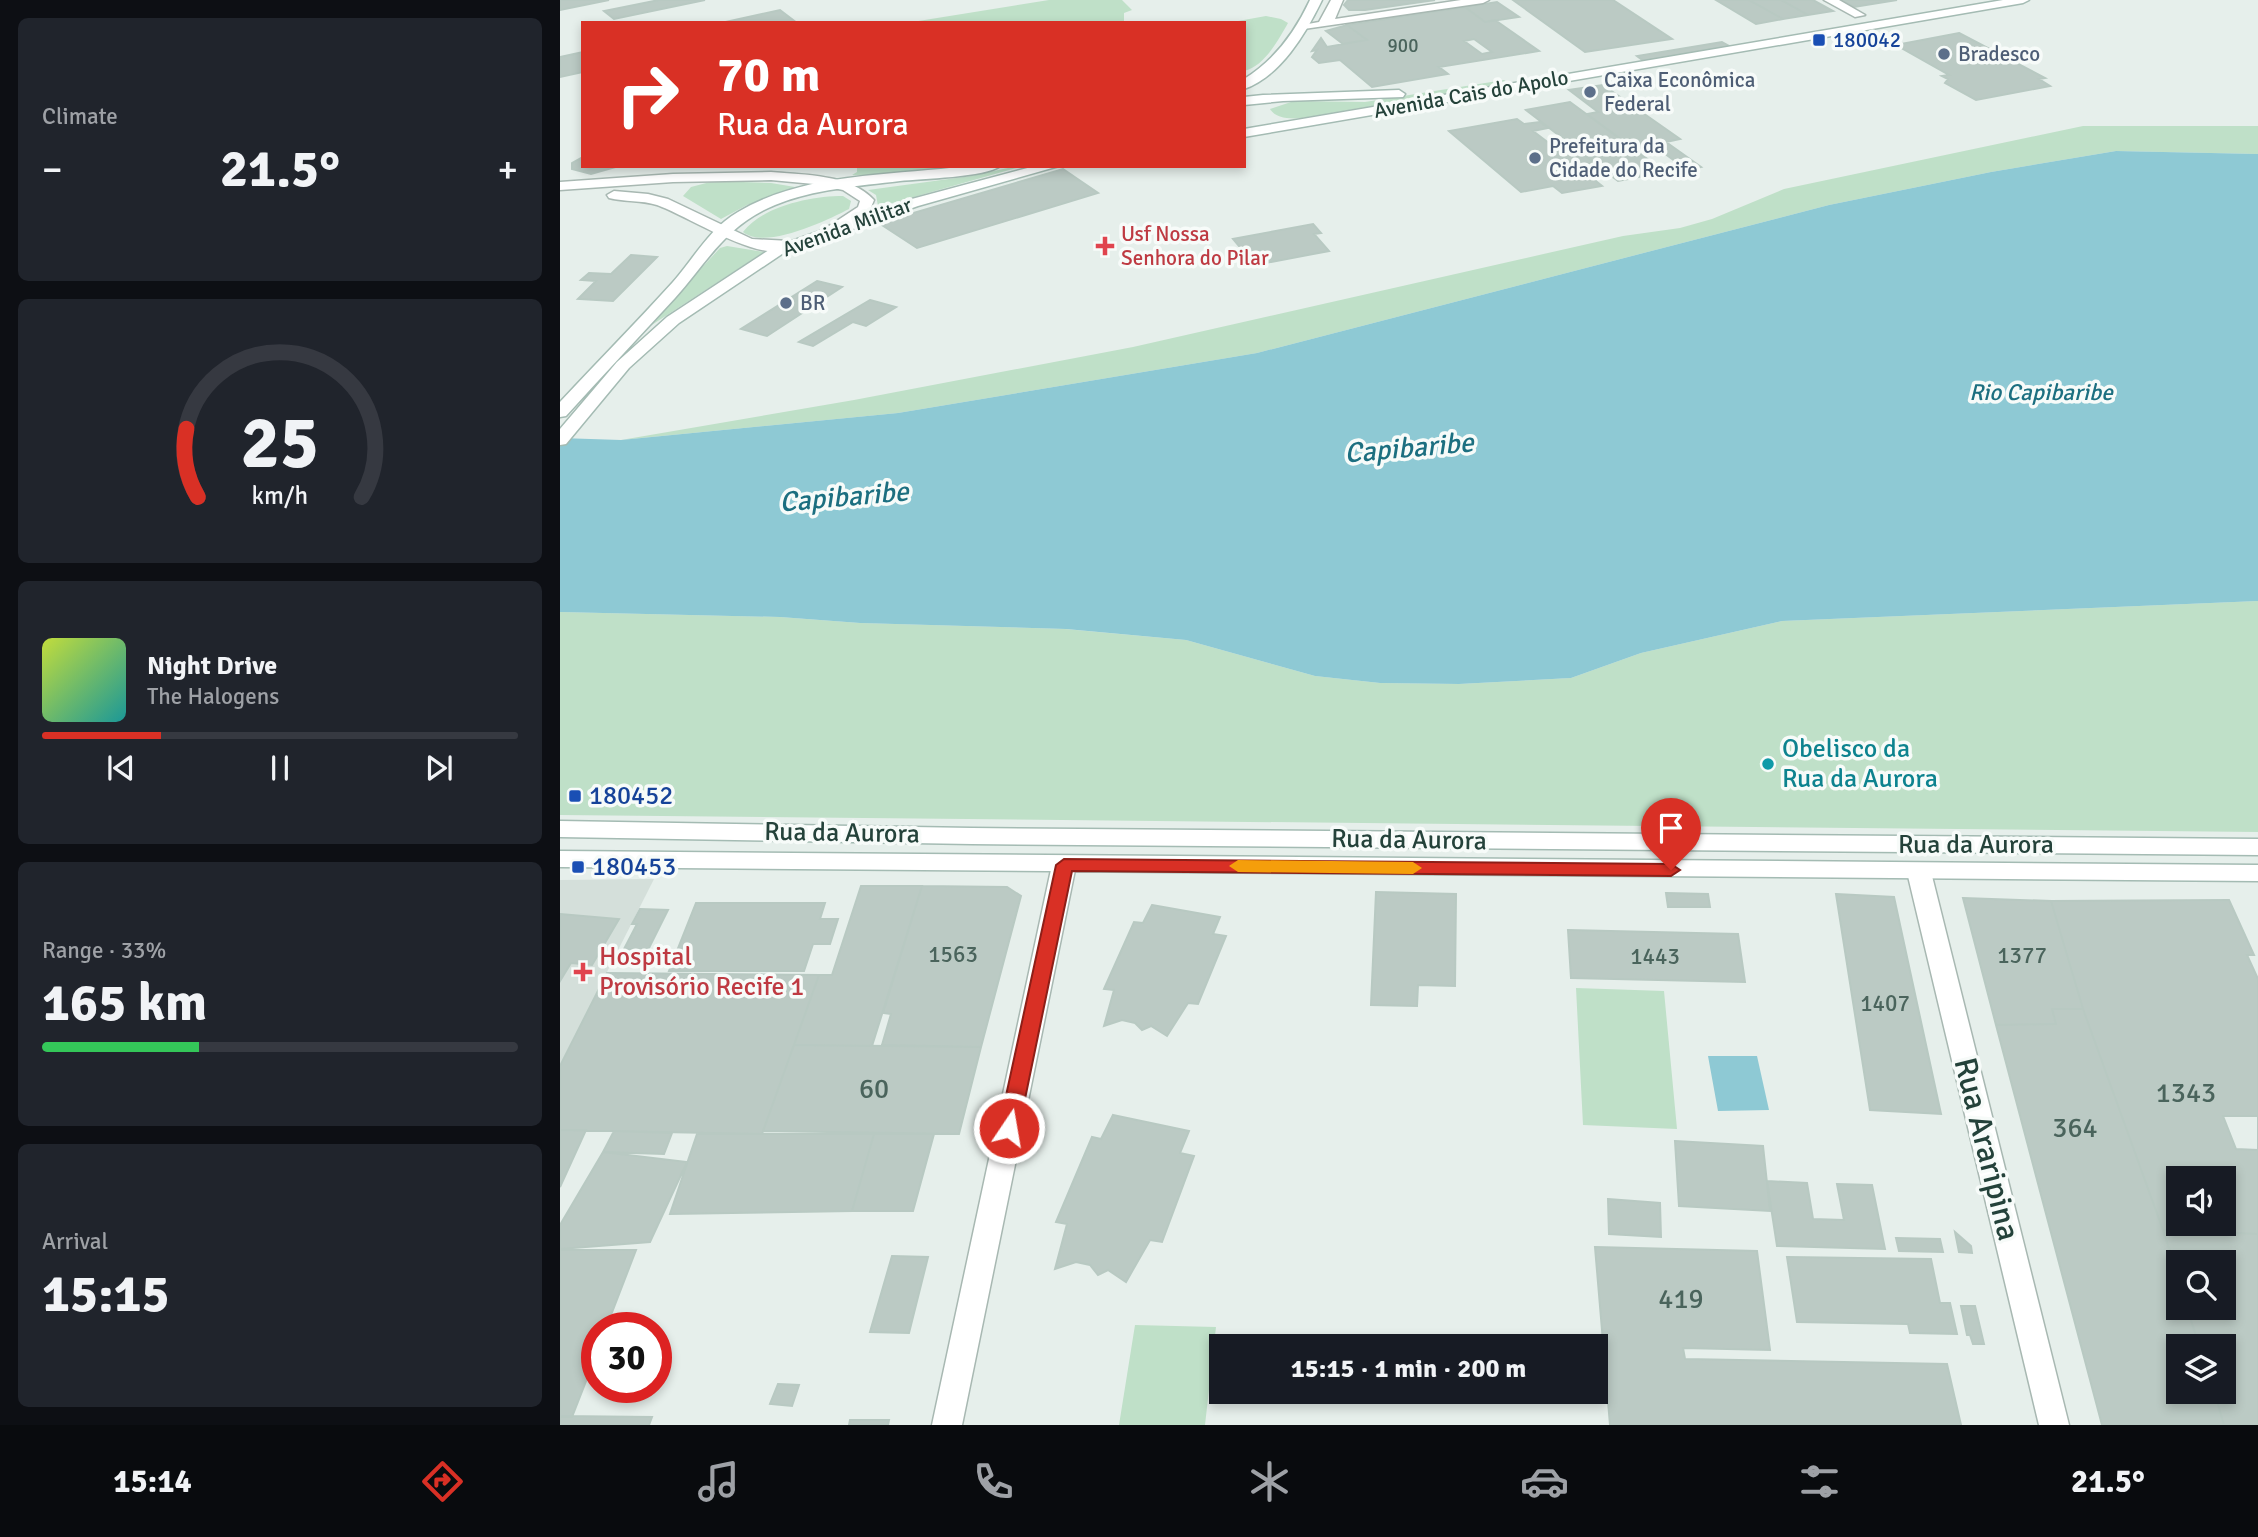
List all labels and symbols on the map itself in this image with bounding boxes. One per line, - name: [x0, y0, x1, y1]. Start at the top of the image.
- place label: 180042: [1833, 27, 1901, 53]
- marker: 180042: [1811, 32, 1827, 48]
- house number: 900: [1388, 34, 1418, 58]
- place label: Bradesco: [1958, 41, 2040, 67]
- marker: Bradesco: [1936, 46, 1952, 62]
- street label: Avenida Cais do Apolo: [1372, 64, 1570, 124]
- place label: Caixa Econômica Federal: [1604, 67, 1755, 117]
- marker: Caixa Econômica Federal: [1582, 84, 1598, 100]
- place label: Prefeitura da Cidade do Recife: [1549, 133, 1698, 183]
- marker: Prefeitura da Cidade do Recife: [1527, 150, 1543, 166]
- street label: Avenida Militar: [779, 191, 916, 262]
- place label: Usf Nossa Senhora do Pilar: [1121, 221, 1269, 271]
- marker: Usf Nossa Senhora do Pilar: [1095, 236, 1115, 256]
- place label: BR: [800, 290, 825, 316]
- marker: BR: [778, 295, 794, 311]
- water label: Rio Capibaribe: [1969, 378, 2114, 407]
- water label: Capibaribe: [1343, 425, 1477, 471]
- water label: Capibaribe: [778, 474, 912, 520]
- place label: Obelisco da Rua da Aurora: [1782, 733, 1938, 795]
- marker: Obelisco da Rua da Aurora: [1760, 756, 1776, 772]
- place label: 180452: [589, 780, 673, 812]
- marker: 180452: [567, 788, 583, 804]
- pin: [1641, 798, 1701, 870]
- street label: Rua da Aurora: [764, 816, 920, 850]
- street label: Rua da Aurora: [1331, 823, 1487, 857]
- street label: Rua da Aurora: [1898, 829, 2054, 861]
- place label: 180453: [592, 851, 676, 883]
- marker: 180453: [570, 859, 586, 875]
- house number: 1563: [928, 940, 978, 969]
- place label: Hospital Provisório Recife 1: [599, 941, 804, 1003]
- house number: 1377: [1997, 941, 2047, 970]
- house number: 1443: [1630, 942, 1680, 971]
- marker: Hospital Provisório Recife 1: [573, 962, 593, 982]
- house number: 1407: [1860, 989, 1910, 1018]
- street label: Rua Araripina: [1945, 1054, 2029, 1244]
- house number: 60: [859, 1072, 889, 1106]
- house number: 1343: [2156, 1076, 2216, 1110]
- position arrow: [972, 1091, 1046, 1165]
- house number: 364: [2052, 1111, 2098, 1145]
- house number: 419: [1658, 1282, 1704, 1316]
- speed limit sign: 30: [581, 1312, 672, 1403]

